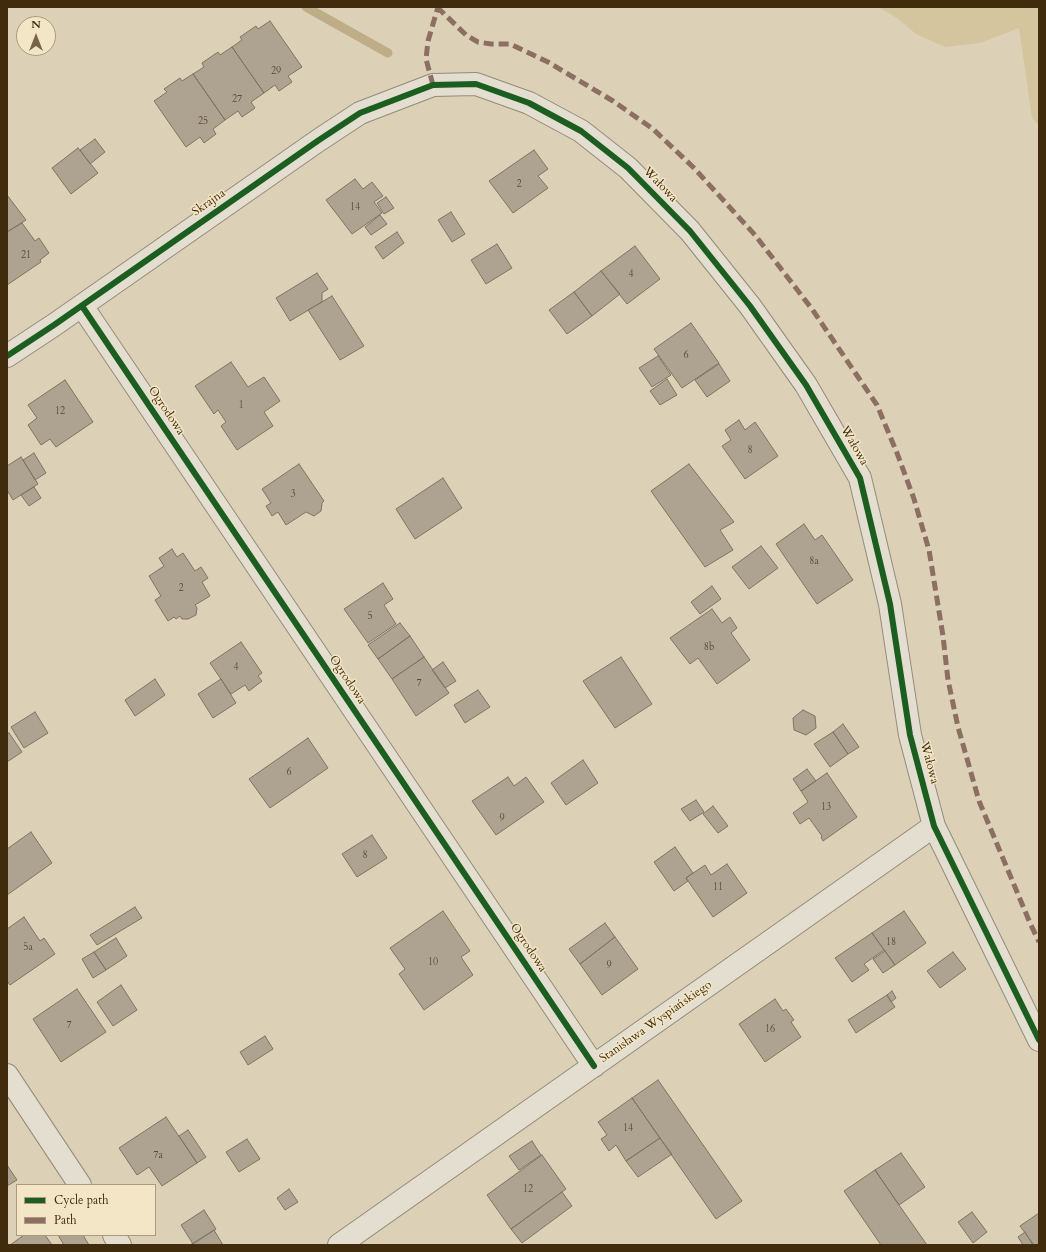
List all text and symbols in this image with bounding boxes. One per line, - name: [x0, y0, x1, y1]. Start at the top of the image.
- north arrow: [16, 16, 56, 56]
- text: N: [31, 17, 41, 32]
- house number: 29: [271, 66, 281, 78]
- house number: 27: [232, 94, 242, 106]
- house number: 25: [198, 116, 208, 128]
- street label: Wałowa: [640, 165, 680, 205]
- house number: 2: [516, 179, 522, 191]
- street label: Skrajna: [190, 186, 228, 220]
- house number: 14: [350, 202, 360, 214]
- house number: 21: [21, 250, 31, 262]
- house number: 4: [628, 269, 634, 281]
- house number: 6: [683, 350, 689, 362]
- street label: Ogrodowa: [144, 384, 188, 438]
- house number: 1: [238, 400, 244, 412]
- house number: 12: [55, 406, 65, 418]
- street label: Wałowa: [837, 424, 871, 468]
- house number: 8: [747, 445, 753, 457]
- house number: 3: [290, 489, 296, 501]
- house number: 8a: [809, 556, 819, 568]
- house number: 2: [178, 583, 184, 595]
- house number: 5: [367, 611, 373, 623]
- house number: 8b: [704, 642, 714, 654]
- street label: Ogrodowa: [325, 653, 369, 707]
- house number: 4: [233, 662, 239, 674]
- house number: 7: [416, 678, 422, 690]
- street label: Wałowa: [916, 740, 942, 786]
- house number: 6: [286, 767, 292, 779]
- house number: 13: [821, 802, 831, 814]
- house number: 9: [499, 813, 505, 825]
- house number: 8: [362, 850, 368, 862]
- house number: 11: [713, 882, 723, 894]
- street label: Ogrodowa: [506, 921, 550, 975]
- house number: 18: [886, 937, 896, 949]
- house number: 5a: [23, 942, 33, 954]
- house number: 10: [428, 957, 438, 969]
- house number: 9: [606, 960, 612, 972]
- street label: Stanisława Wyspiańskiego: [597, 978, 715, 1066]
- house number: 7: [66, 1020, 72, 1032]
- house number: 16: [765, 1024, 775, 1036]
- house number: 14: [623, 1123, 633, 1135]
- house number: 7a: [153, 1150, 163, 1162]
- legend: [16, 1184, 156, 1236]
- house number: 12: [523, 1184, 533, 1196]
- text: Cycle path: [54, 1192, 109, 1208]
- text: Path: [54, 1212, 77, 1228]

